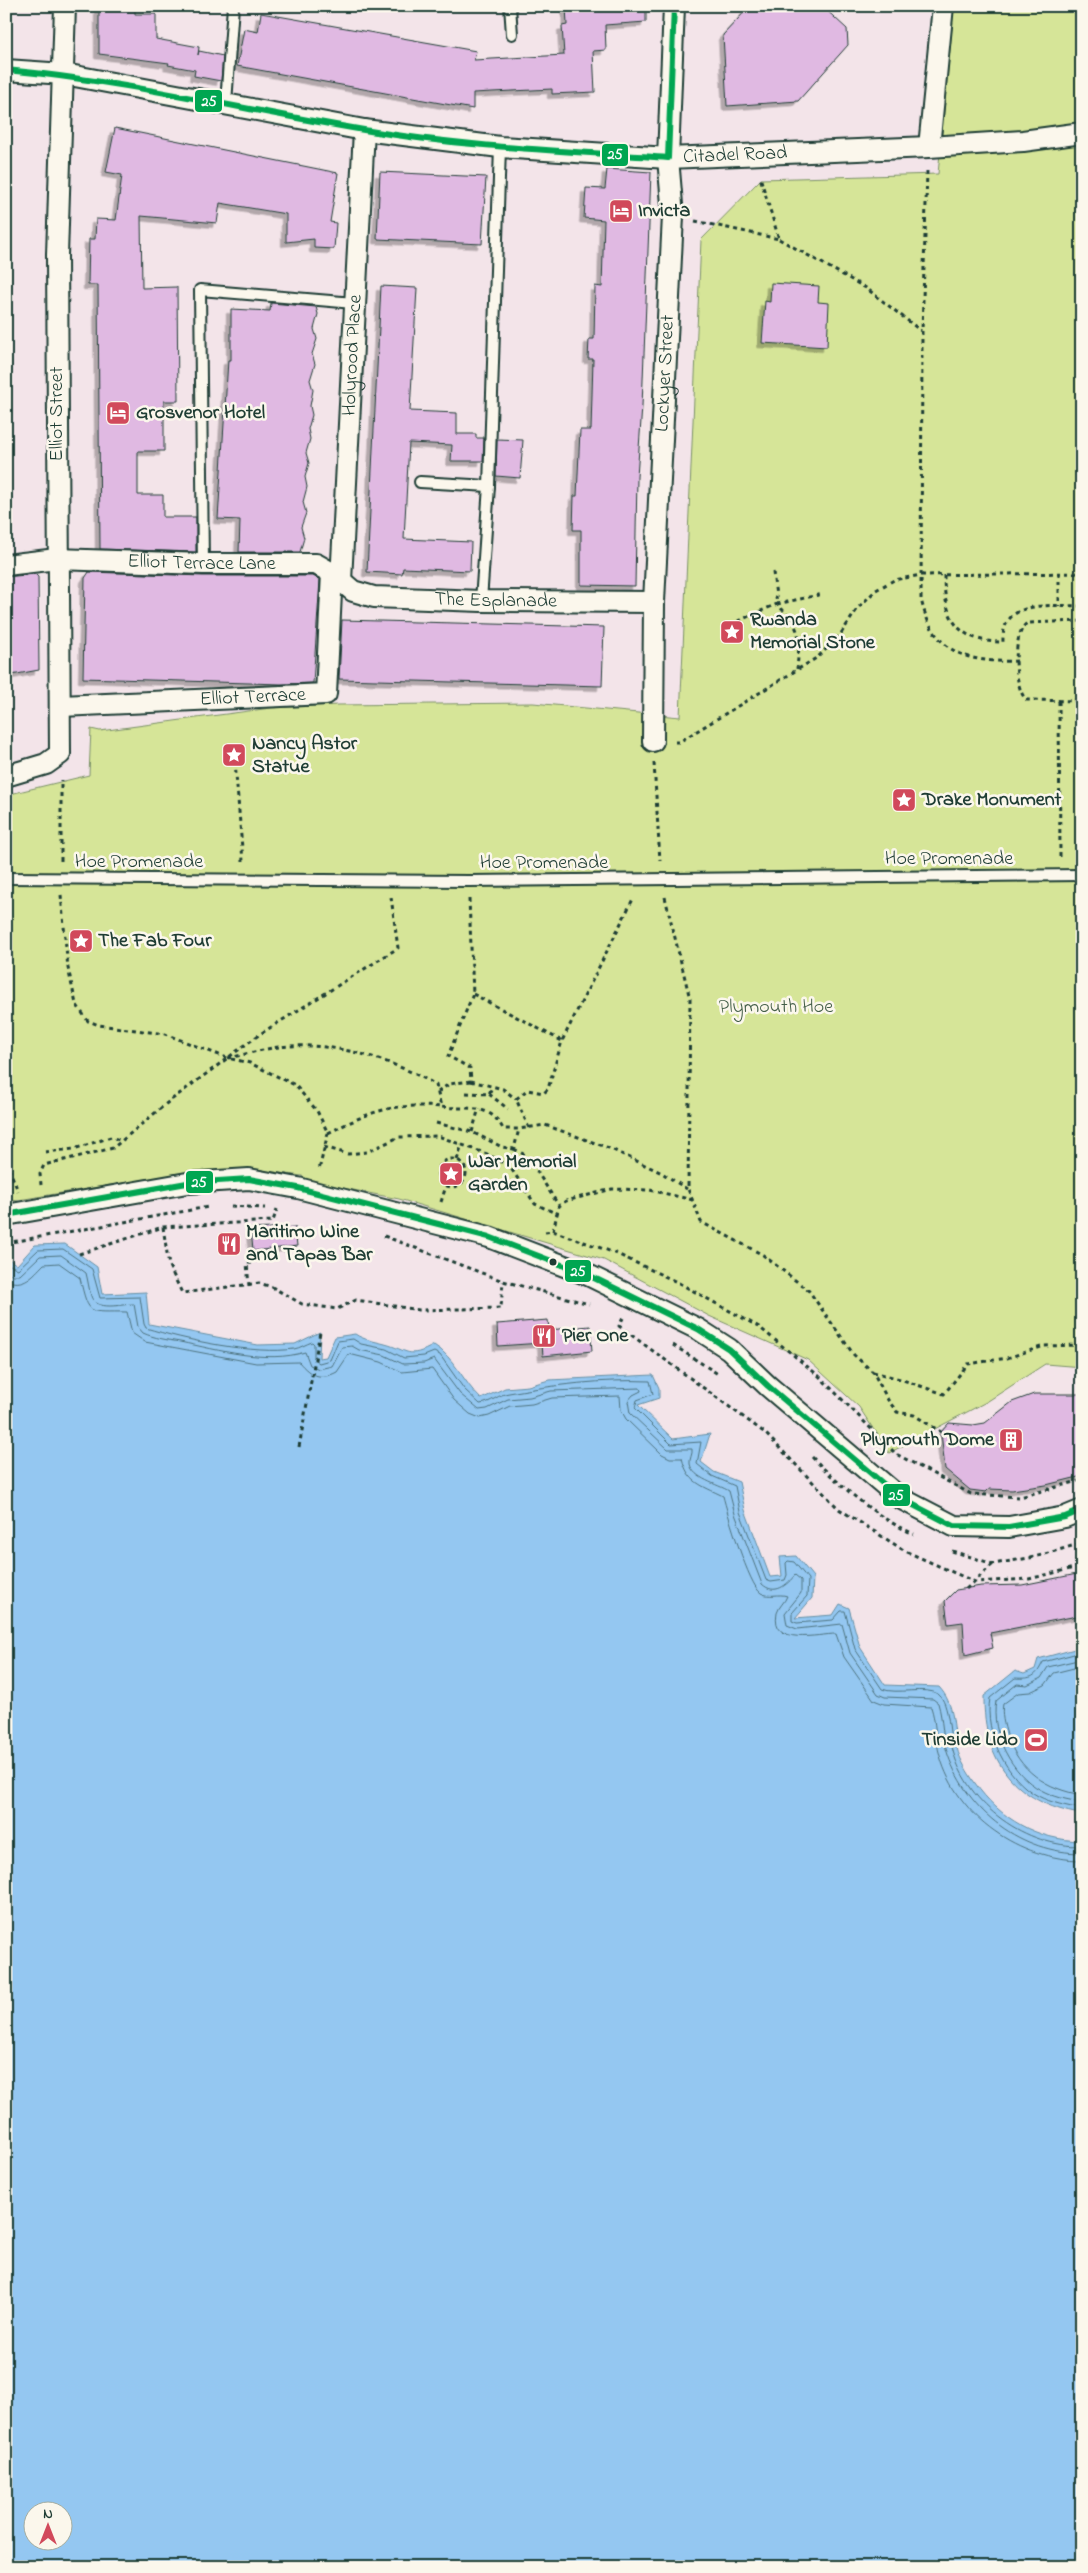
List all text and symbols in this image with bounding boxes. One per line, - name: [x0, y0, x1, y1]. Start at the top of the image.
- line badge: 25: [194, 89, 223, 113]
- text: 25: [201, 92, 216, 113]
- street label: Citadel Road: [683, 138, 788, 172]
- line badge: 25: [601, 143, 629, 167]
- text: 25: [607, 145, 622, 166]
- place label: Invicta: [638, 197, 690, 226]
- hotel icon: Invicta: [608, 198, 634, 224]
- street label: Holyrood Place: [335, 294, 370, 417]
- street label: Lockyer Street: [648, 314, 683, 433]
- street label: Elliot Street: [43, 366, 72, 461]
- place label: Grosvenor Hotel: [136, 399, 265, 428]
- hotel icon: Grosvenor Hotel: [105, 400, 131, 426]
- street label: Elliot Terrace Lane: [127, 547, 276, 579]
- street label: The Esplanade: [434, 585, 557, 616]
- place label: Rwanda Memorial Stone: [750, 606, 876, 658]
- place icon: Rwanda Memorial Stone: [719, 619, 745, 645]
- street label: Elliot Terrace: [199, 680, 307, 714]
- place label: Nancy Astor Statue: [252, 730, 358, 782]
- place icon: Nancy Astor Statue: [221, 742, 247, 768]
- place label: Drake Monument: [921, 786, 1062, 815]
- place icon: Drake Monument: [891, 787, 917, 813]
- street label: Hoe Promenade: [885, 845, 1013, 874]
- street label: Hoe Promenade: [75, 848, 203, 877]
- street label: Hoe Promenade: [480, 849, 608, 878]
- place label: The Fab Four: [98, 927, 212, 956]
- place icon: The Fab Four: [68, 928, 94, 954]
- park label: Plymouth Hoe: [719, 993, 833, 1022]
- place label: War Memorial Garden: [468, 1148, 576, 1200]
- place icon: War Memorial Garden: [438, 1161, 464, 1187]
- line badge: 25: [185, 1170, 214, 1194]
- text: 25: [191, 1173, 206, 1194]
- place label: Maritimo Wine and Tapas Bar: [246, 1218, 373, 1270]
- restaurant icon: Maritimo Wine and Tapas Bar: [216, 1231, 242, 1257]
- unlabelled marker: [548, 1257, 558, 1267]
- line badge: 25: [564, 1259, 592, 1283]
- text: 25: [570, 1262, 585, 1283]
- place label: Pier One: [562, 1322, 629, 1351]
- restaurant icon: Pier One: [531, 1323, 557, 1349]
- place label: Plymouth Dome: [861, 1426, 995, 1456]
- building icon: Plymouth Dome: [998, 1427, 1024, 1453]
- line badge: 25: [882, 1483, 911, 1507]
- text: 25: [888, 1486, 903, 1507]
- place label: Tinside Lido: [921, 1726, 1018, 1755]
- sports icon: Tinside Lido: [1023, 1727, 1049, 1753]
- north arrow: [22, 2500, 72, 2550]
- text: N: [43, 2504, 53, 2525]

